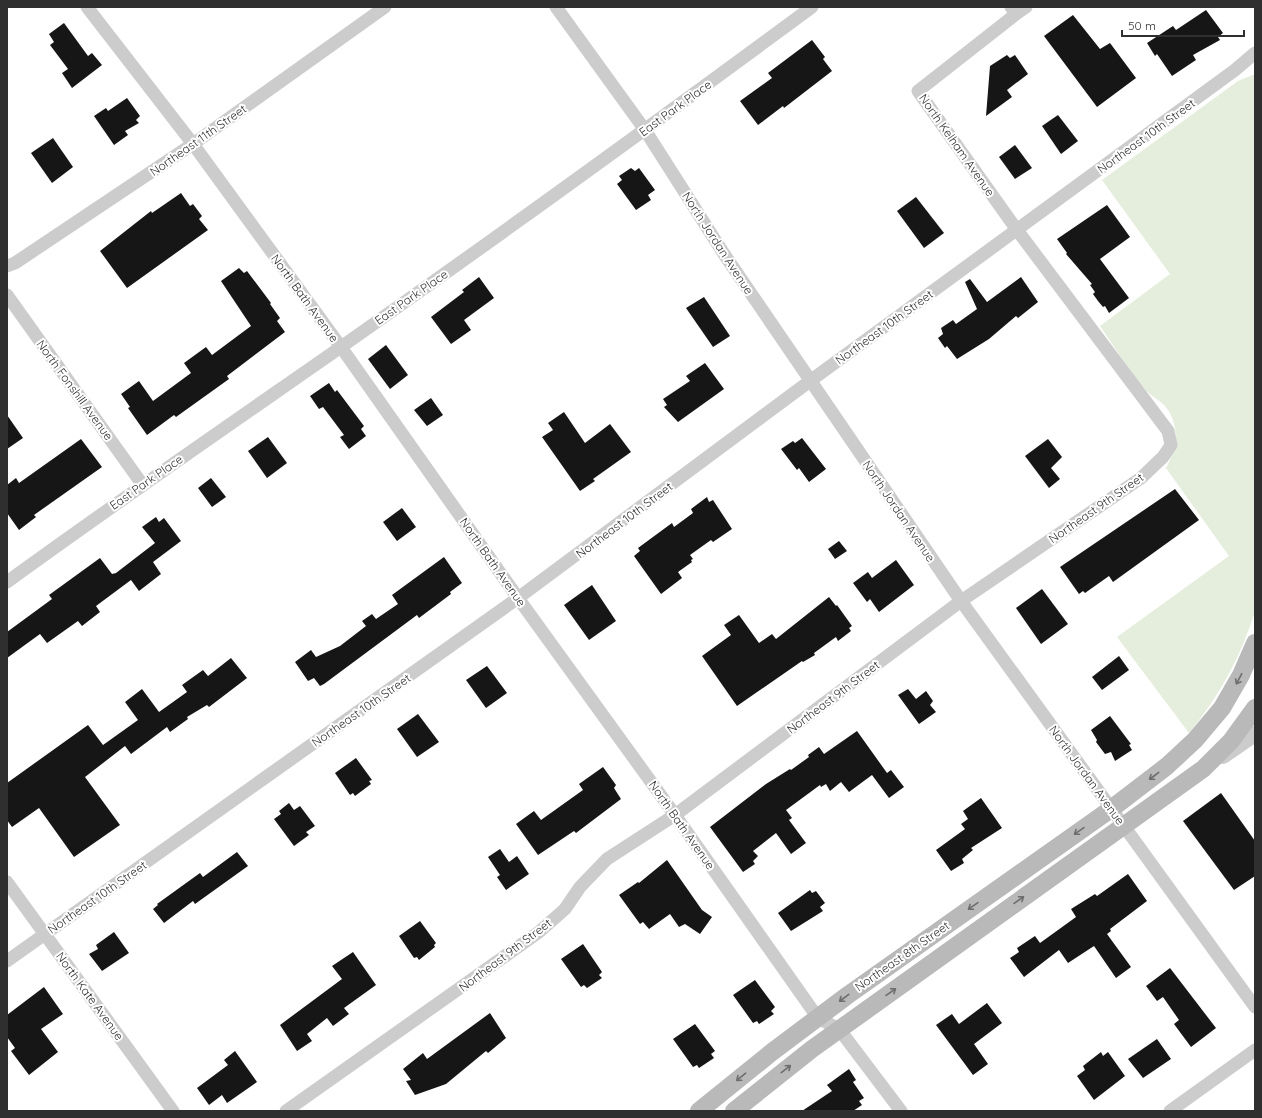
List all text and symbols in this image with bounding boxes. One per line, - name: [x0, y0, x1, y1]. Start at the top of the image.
- scale bar: [1122, 12, 1244, 38]
- text: 50 m: [1128, 18, 1156, 33]
- street label: East Park Place: [636, 77, 714, 139]
- street label: North Kelham Avenue: [916, 91, 998, 199]
- street label: Northeast 10th Street: [1094, 96, 1198, 176]
- street label: Northeast 11th Street: [147, 101, 249, 179]
- street label: North Jordan Avenue: [679, 189, 757, 297]
- street label: North Bath Avenue: [268, 251, 342, 345]
- street label: East Park Place: [372, 266, 451, 328]
- street label: Northeast 10th Street: [832, 287, 936, 367]
- street label: North Fonshill Avenue: [34, 337, 117, 443]
- street label: East Park Place: [107, 451, 186, 513]
- street label: North Jordan Avenue: [860, 457, 939, 565]
- street label: Northeast 9th Street: [1046, 470, 1146, 546]
- street label: Northeast 10th Street: [573, 479, 675, 561]
- street label: North Bath Avenue: [457, 515, 529, 610]
- street label: Northeast 9th Street: [784, 657, 882, 737]
- street label: Northeast 10th Street: [309, 670, 413, 750]
- one-way arrow: [1235, 673, 1242, 685]
- street label: North Jordan Avenue: [1046, 722, 1128, 828]
- one-way arrow: [1149, 772, 1160, 780]
- street label: North Bath Avenue: [646, 778, 718, 873]
- one-way arrow: [1074, 827, 1085, 835]
- street label: Northeast 10th Street: [45, 857, 149, 937]
- one-way arrow: [1014, 896, 1025, 905]
- one-way arrow: [968, 902, 979, 910]
- street label: Northeast 9th Street: [456, 915, 554, 995]
- street label: Northeast 8th Street: [852, 918, 952, 994]
- street label: North Kate Avenue: [53, 949, 127, 1043]
- one-way arrow: [885, 988, 896, 996]
- one-way arrow: [839, 993, 850, 1002]
- one-way arrow: [780, 1065, 791, 1073]
- one-way arrow: [736, 1072, 746, 1081]

